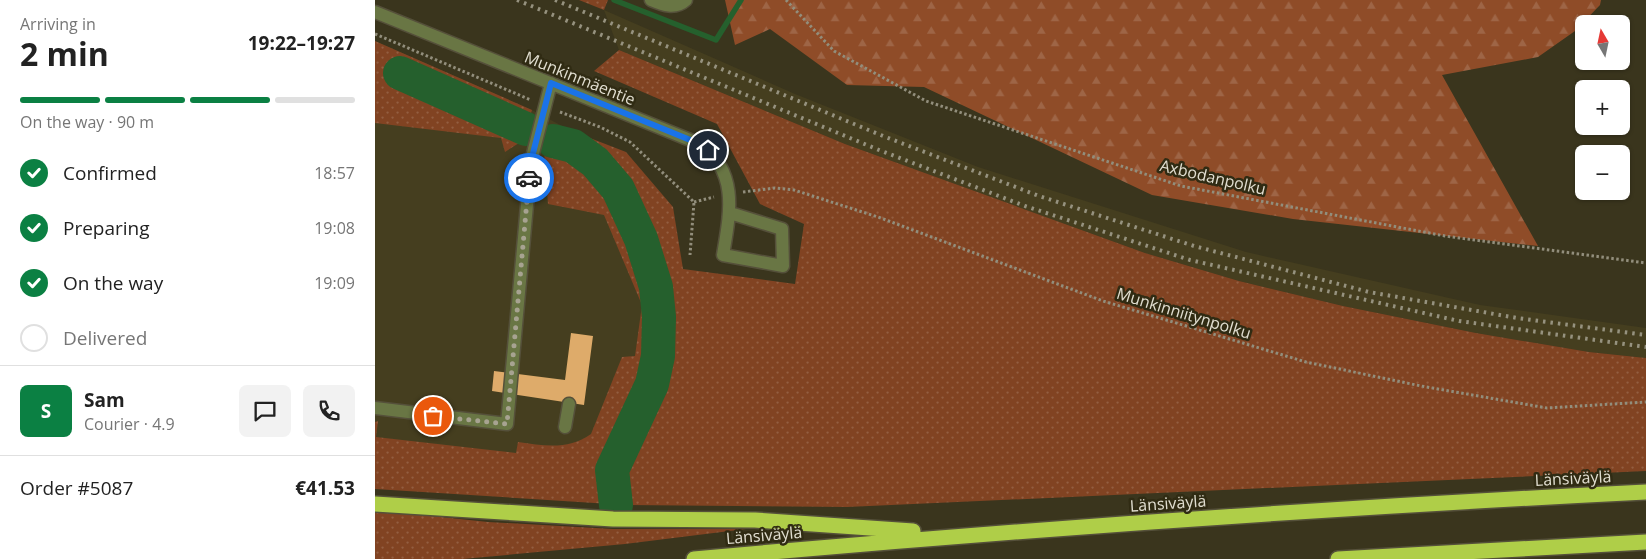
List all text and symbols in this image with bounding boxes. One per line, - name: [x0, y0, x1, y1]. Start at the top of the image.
- text: Arriving in: [20, 13, 96, 35]
- north arrow: [1575, 15, 1630, 70]
- map controls: [1575, 15, 1630, 200]
- text: 19:22–19:27: [248, 30, 355, 56]
- text: 2 min: [20, 32, 109, 75]
- street label: Munkinmäentie: [521, 46, 639, 110]
- button: +: [1575, 80, 1630, 135]
- text: On the way · 90 m: [20, 111, 154, 133]
- pin: [687, 129, 729, 171]
- icon: home: [694, 136, 722, 164]
- button: −: [1575, 145, 1630, 200]
- courier: [504, 153, 554, 203]
- street label: Axbodanpolku: [1158, 154, 1268, 200]
- icon: check: [20, 159, 48, 187]
- text: Confirmed: [63, 160, 157, 186]
- text: 18:57: [314, 162, 355, 184]
- icon: car: [515, 164, 543, 192]
- icon: check: [20, 214, 48, 242]
- text: Preparing: [63, 215, 150, 241]
- text: 19:08: [314, 217, 355, 239]
- icon: check: [20, 269, 48, 297]
- text: On the way: [63, 270, 163, 296]
- text: 19:09: [314, 272, 355, 294]
- street label: Munkinniitynpolku: [1114, 282, 1254, 344]
- text: Delivered: [63, 325, 147, 351]
- button: chat: [239, 385, 291, 437]
- button: phone: [303, 385, 355, 437]
- text: Sam: [84, 387, 125, 413]
- pin: [412, 395, 454, 437]
- text: S: [41, 398, 51, 424]
- icon: bag: [419, 402, 447, 430]
- text: Courier · 4.9: [84, 413, 175, 435]
- street label: Länsiväylä: [1534, 465, 1612, 491]
- text: Order #5087: [20, 475, 133, 501]
- text: €41.53: [295, 475, 355, 501]
- street label: Länsiväylä: [1129, 489, 1207, 517]
- street label: Länsiväylä: [725, 521, 803, 549]

